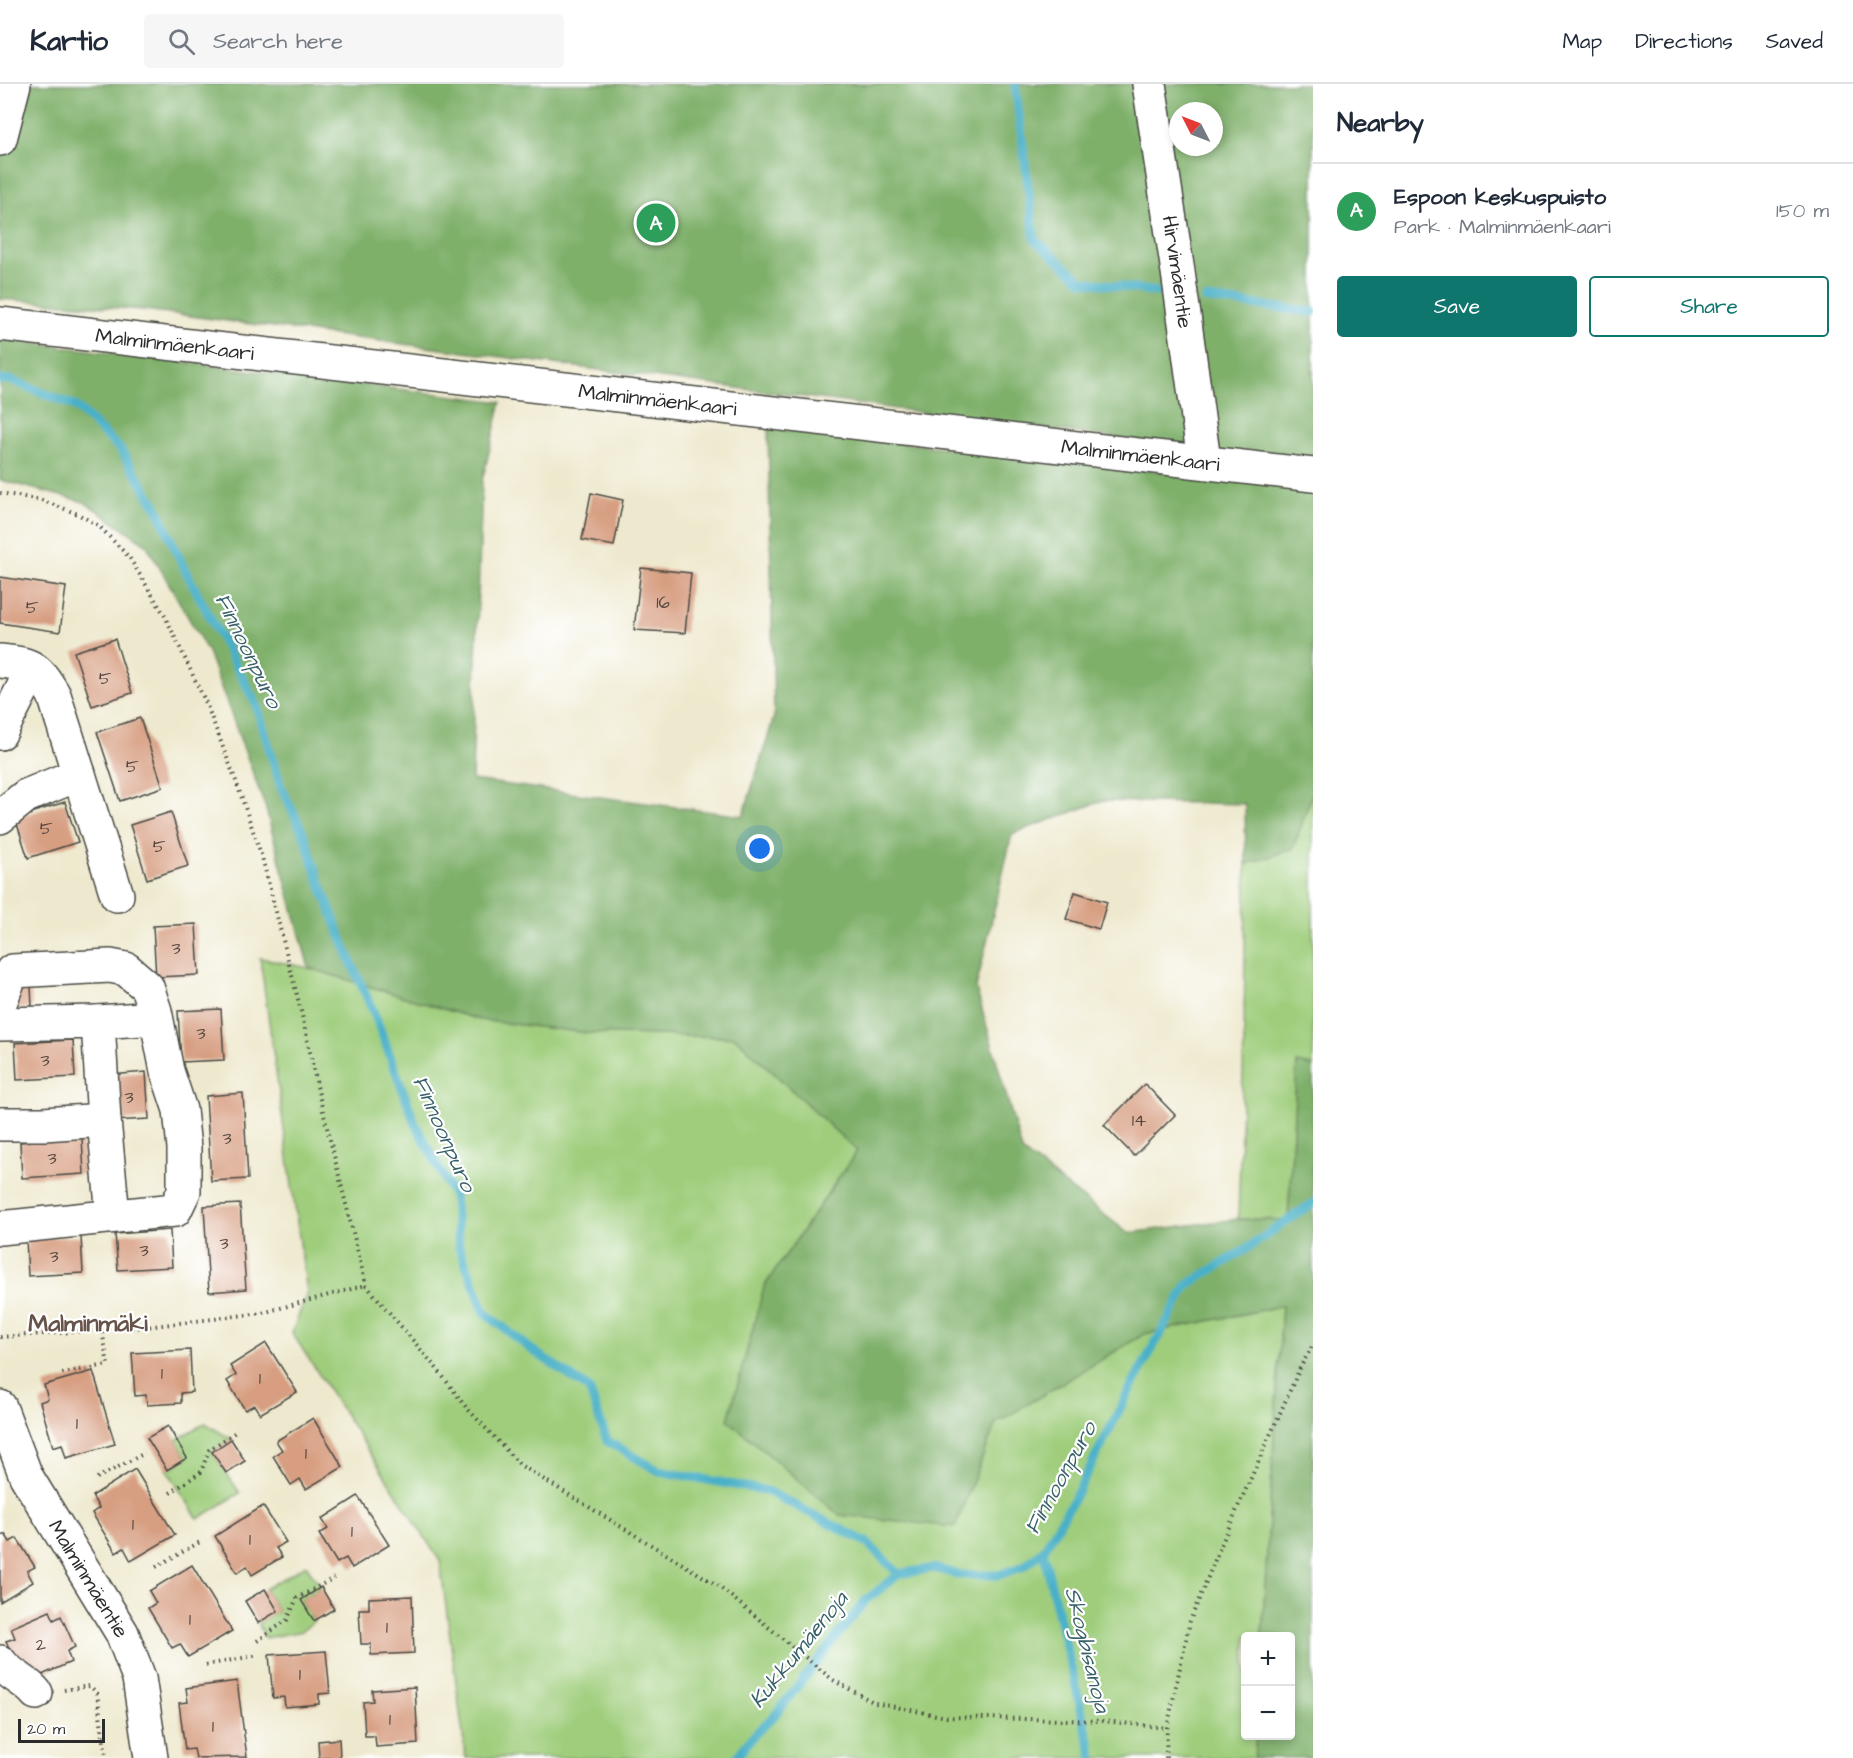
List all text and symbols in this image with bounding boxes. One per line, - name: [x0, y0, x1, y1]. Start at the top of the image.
- search box: [144, 14, 564, 68]
- text: Kartio: [30, 22, 108, 61]
- icon: search: [165, 25, 198, 58]
- text: Search here: [213, 26, 343, 57]
- text: Map: [1562, 27, 1602, 56]
- text: Directions: [1635, 27, 1733, 56]
- text: Saved: [1766, 27, 1823, 56]
- north arrow: [1169, 102, 1223, 156]
- text: Nearby: [1337, 105, 1424, 141]
- text: Espoon keskuspuisto: [1394, 182, 1606, 213]
- text: A: [1350, 197, 1363, 225]
- text: 150 m: [1776, 197, 1829, 225]
- pin: A: [636, 200, 676, 246]
- street label: Hirvimäentie: [1155, 213, 1200, 330]
- text: Park · Malminmäenkaari: [1394, 213, 1611, 241]
- button: Save: [1337, 276, 1577, 337]
- button: Share: [1589, 276, 1829, 337]
- street label: Malminmäenkaari: [94, 321, 256, 368]
- street label: Malminmäenkaari: [577, 376, 739, 423]
- street label: Malminmäenkaari: [1060, 432, 1221, 479]
- water label: Finnoonpuro: [207, 588, 290, 715]
- house number: 16: [656, 590, 670, 615]
- house number: 5: [26, 595, 39, 620]
- house number: 5: [99, 666, 112, 691]
- house number: 5: [126, 754, 139, 779]
- house number: 5: [40, 816, 53, 841]
- house number: 5: [153, 834, 166, 859]
- your location: [745, 834, 774, 863]
- house number: 3: [171, 936, 181, 961]
- house number: 3: [196, 1021, 206, 1046]
- house number: 3: [40, 1048, 50, 1073]
- water label: Finnoonpuro: [405, 1071, 484, 1199]
- house number: 3: [124, 1085, 134, 1110]
- house number: 14: [1132, 1108, 1146, 1133]
- house number: 3: [222, 1126, 232, 1151]
- house number: 3: [47, 1146, 57, 1171]
- house number: 3: [219, 1231, 229, 1256]
- house number: 3: [139, 1238, 149, 1263]
- house number: 3: [49, 1244, 59, 1269]
- district label: Malminmäki: [28, 1307, 148, 1341]
- house number: 1: [161, 1361, 163, 1386]
- house number: 1: [259, 1366, 261, 1391]
- house number: 1: [76, 1411, 78, 1436]
- water label: Finnoonpuro: [1017, 1415, 1105, 1540]
- house number: 1: [305, 1441, 307, 1466]
- house number: 1: [132, 1512, 134, 1537]
- street label: Malminmäentie: [42, 1514, 136, 1643]
- house number: 1: [351, 1519, 353, 1544]
- house number: 1: [249, 1527, 251, 1552]
- water label: Kukkumäenoja: [742, 1584, 857, 1715]
- water label: Skogbisanoja: [1056, 1584, 1118, 1718]
- house number: 1: [189, 1607, 191, 1632]
- house number: 1: [386, 1615, 388, 1640]
- house number: 2: [36, 1632, 47, 1657]
- map controls: [1241, 1632, 1295, 1740]
- button: +: [1241, 1632, 1295, 1686]
- house number: 1: [299, 1662, 301, 1687]
- button: −: [1241, 1686, 1295, 1740]
- house number: 1: [389, 1707, 391, 1732]
- house number: 1: [212, 1714, 214, 1739]
- scale bar: [18, 1716, 105, 1744]
- text: 20 m: [27, 1718, 65, 1740]

